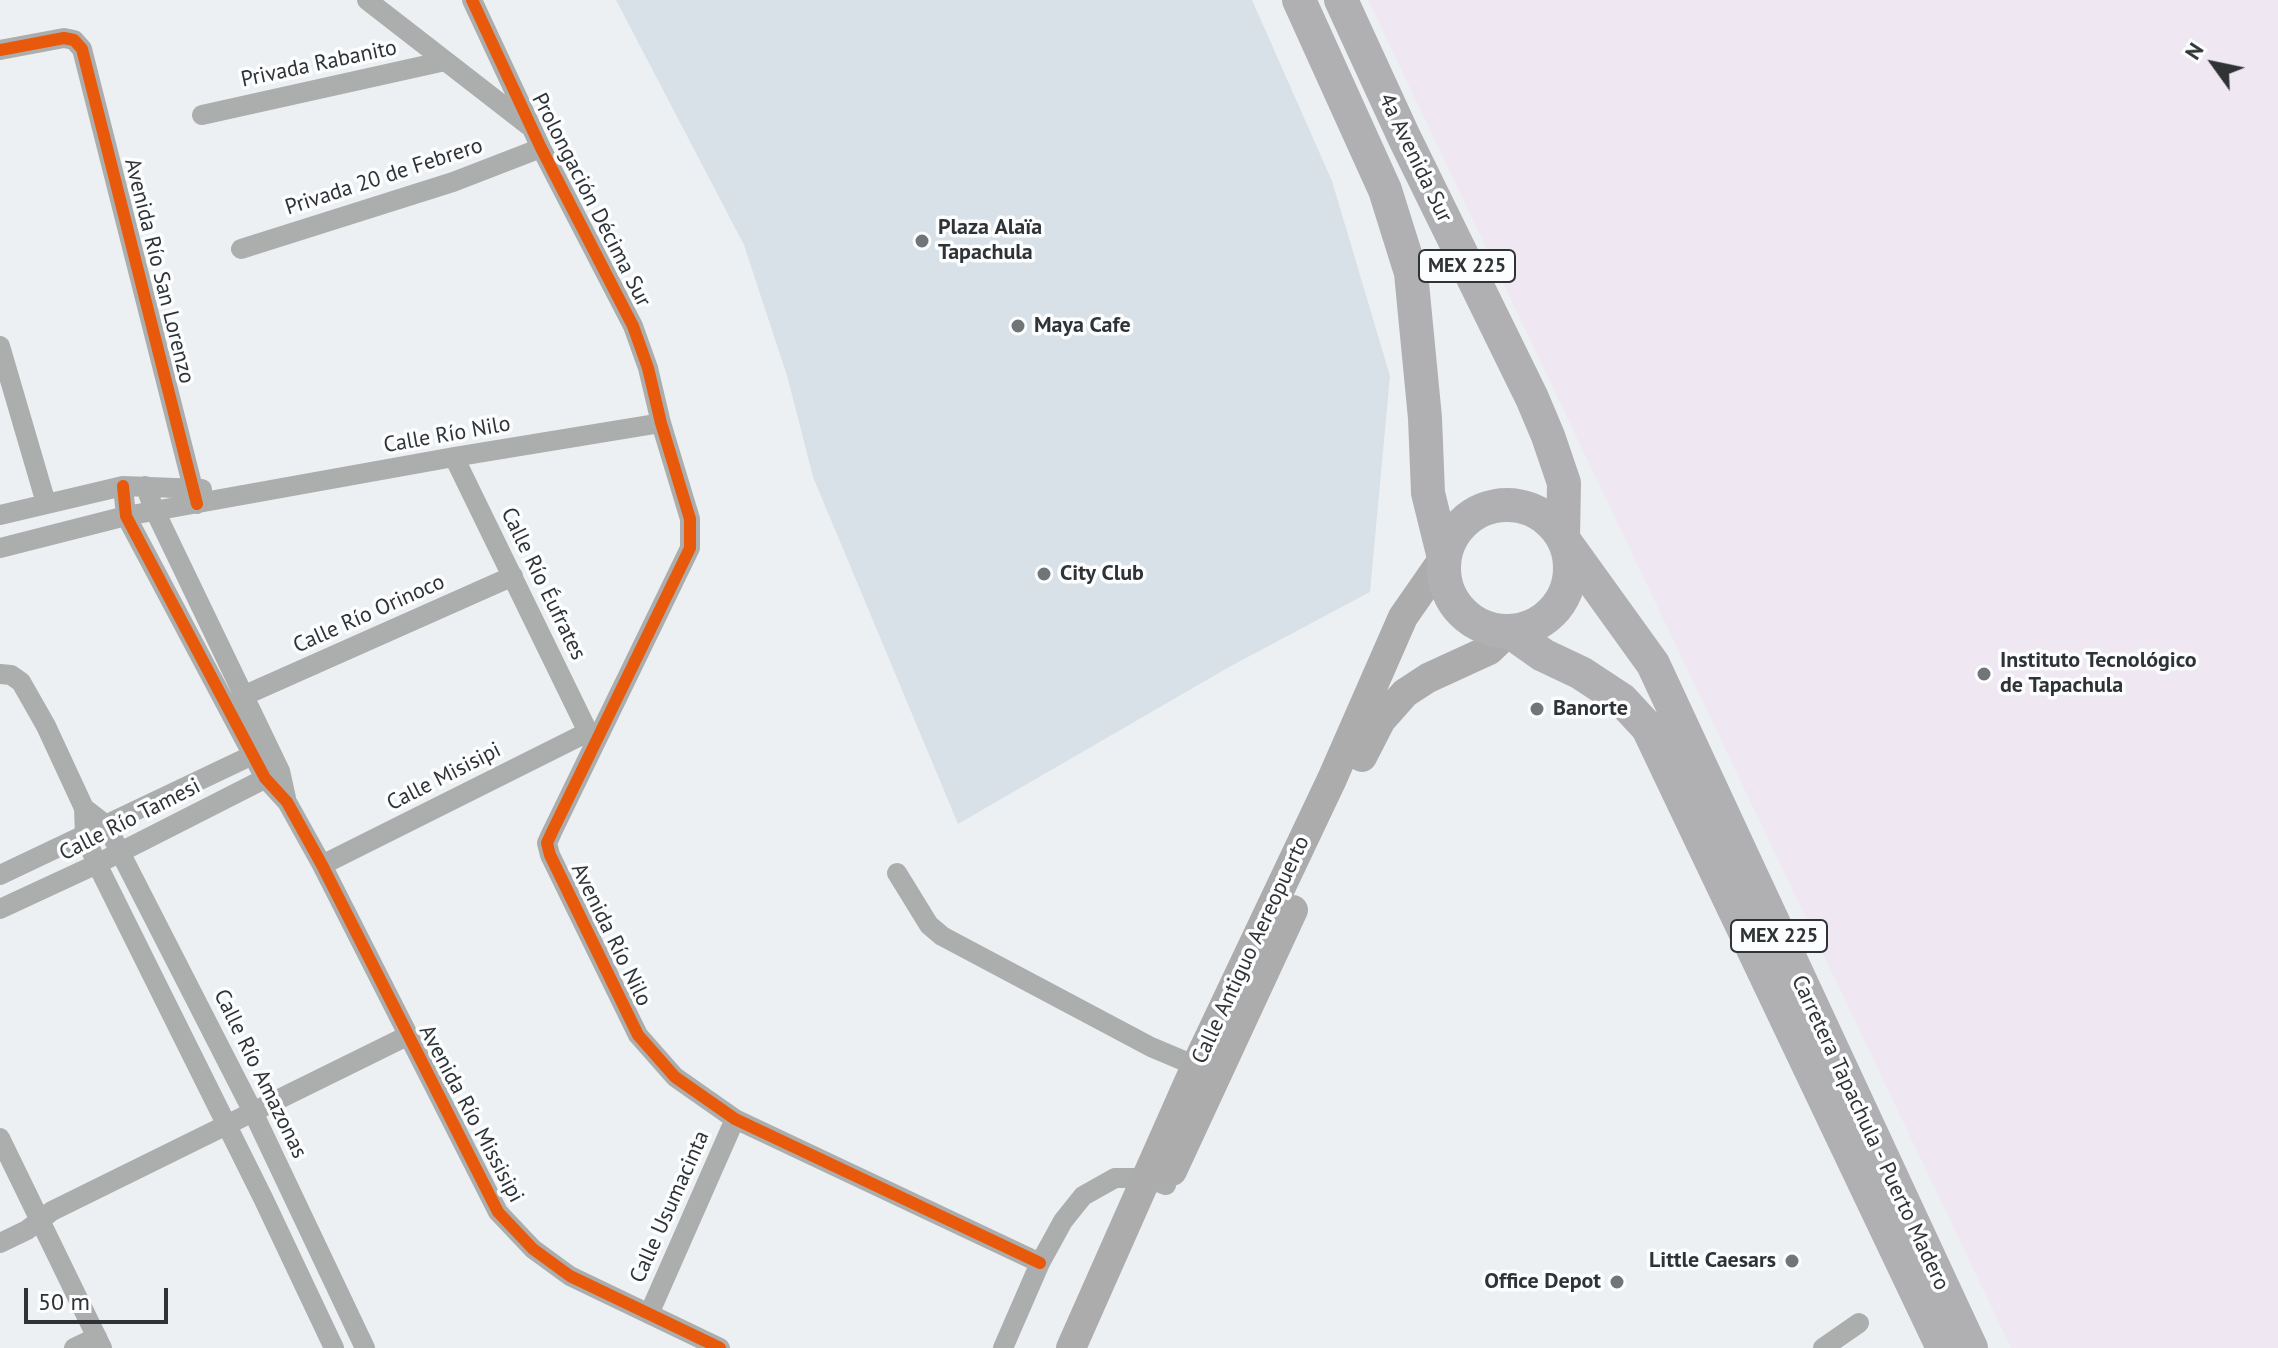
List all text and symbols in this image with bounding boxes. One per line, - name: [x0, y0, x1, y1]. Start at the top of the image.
- north arrow: [2174, 24, 2254, 104]
- street label: Privada Rabanito: [239, 35, 399, 93]
- text: N: [2178, 37, 2210, 65]
- street label: Prolongación Décima Sur: [526, 89, 656, 311]
- street label: 4a Avenida Sur: [1372, 89, 1458, 227]
- street label: Privada 20 de Febrero: [282, 133, 486, 221]
- street label: Avenida Río San Lorenzo: [118, 156, 200, 386]
- place label: Plaza Alaïa Tapachula: [938, 215, 1042, 266]
- marker: Plaza Alaïa Tapachula: [913, 232, 931, 250]
- road number: MEX 225: [1419, 250, 1515, 282]
- place label: Maya Cafe: [1034, 313, 1131, 339]
- marker: Maya Cafe: [1009, 317, 1027, 335]
- street label: Calle Río Nilo: [382, 411, 512, 459]
- street label: Calle Río Éufrates: [495, 504, 591, 664]
- place label: City Club: [1060, 561, 1144, 587]
- marker: City Club: [1035, 565, 1053, 583]
- street label: Calle Río Orinoco: [289, 569, 449, 659]
- place label: Instituto Tecnológico de Tapachula: [2000, 648, 2197, 700]
- marker: Instituto Tecnológico de Tapachula: [1975, 665, 1993, 683]
- place label: Banorte: [1553, 696, 1628, 722]
- marker: Banorte: [1528, 700, 1546, 718]
- street label: Calle Misisipi: [383, 737, 505, 817]
- street label: Calle Río Tamesi: [55, 773, 205, 867]
- street label: Calle Antiguo Aereopuerto: [1186, 832, 1316, 1068]
- street label: Avenida Río Nilo: [565, 859, 657, 1011]
- road number: MEX 225: [1731, 920, 1827, 952]
- street label: Carretera Tapachula - Puerto Madero: [1785, 971, 1955, 1295]
- street label: Calle Río Amazonas: [208, 985, 312, 1163]
- street label: Avenida Río Missisipi: [413, 1021, 529, 1207]
- street label: Calle Usumacinta: [625, 1127, 715, 1287]
- place label: Little Caesars: [1649, 1248, 1776, 1274]
- marker: Little Caesars: [1783, 1252, 1801, 1270]
- place label: Office Depot: [1484, 1269, 1601, 1295]
- scale bar: [28, 1272, 172, 1322]
- marker: Office Depot: [1608, 1273, 1626, 1291]
- text: 50 m: [38, 1286, 90, 1317]

